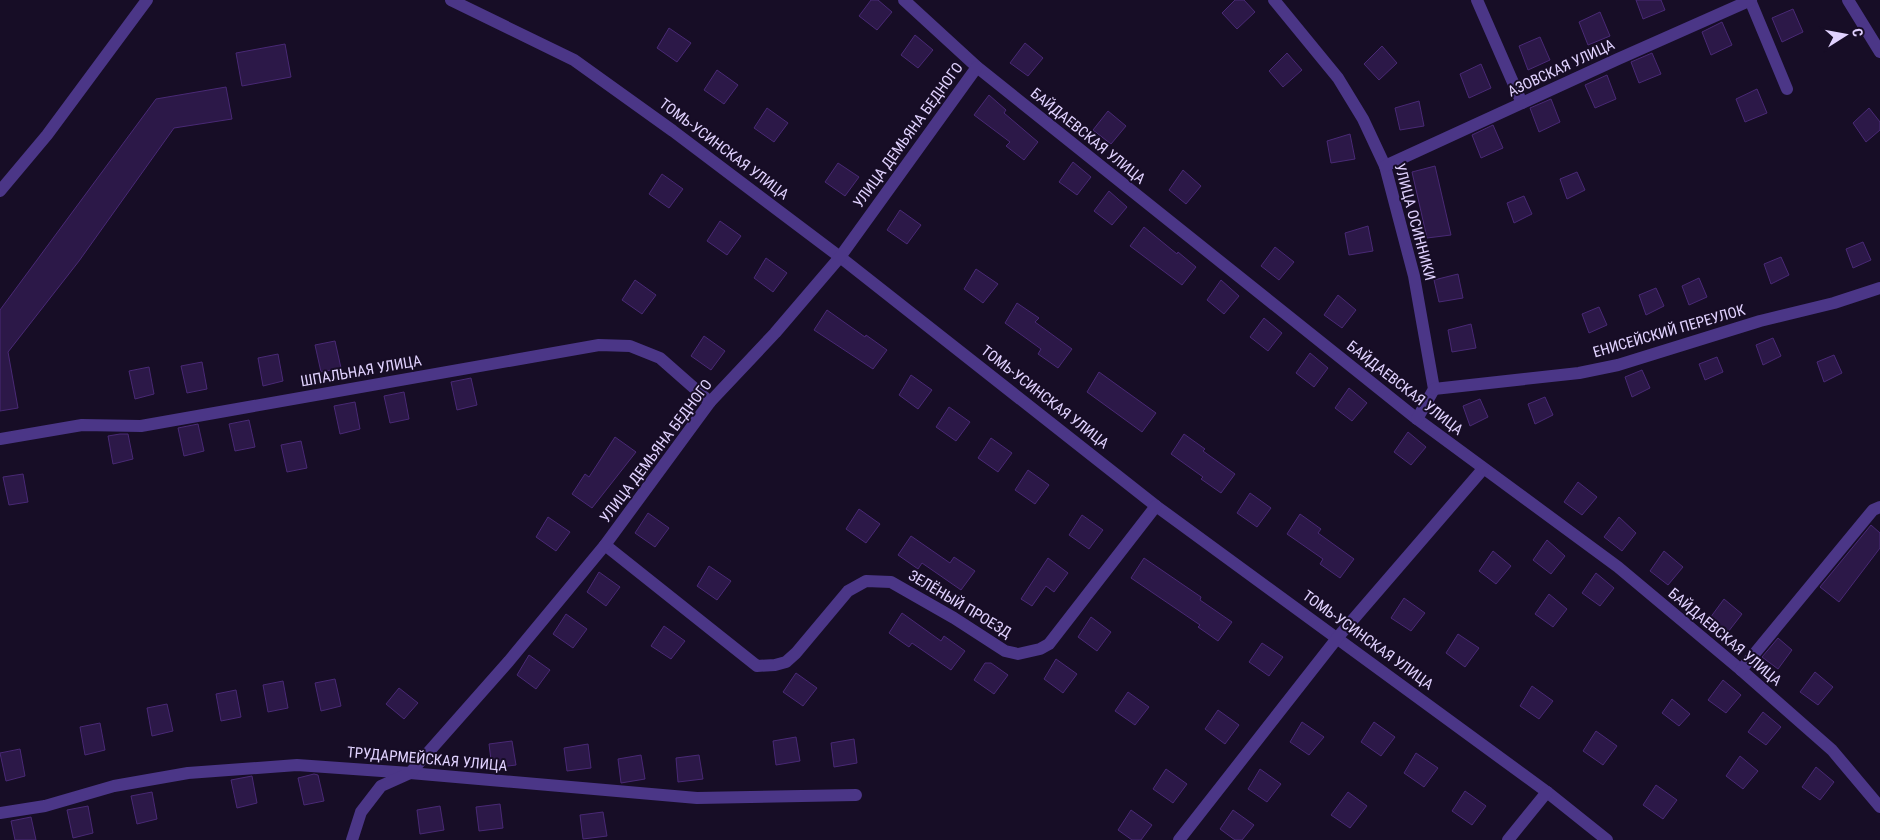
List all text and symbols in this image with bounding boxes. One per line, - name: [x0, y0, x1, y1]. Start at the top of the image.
- north arrow: [1820, 10, 1870, 60]
- text: С: [1849, 27, 1866, 38]
- street label: АЗОВСКАЯ УЛИЦА: [1505, 35, 1618, 101]
- street label: УЛИЦА ДЕМЬЯНА БЕДНОГО: [849, 59, 967, 211]
- street label: БАЙДАЕВСКАЯ УЛИЦА: [1027, 84, 1149, 188]
- street label: ТОМЬ-УСИНСКАЯ УЛИЦА: [656, 94, 792, 204]
- street label: УЛИЦА ОСИННИКИ: [1391, 161, 1439, 283]
- street label: ЕНИСЕЙСКИЙ ПЕРЕУЛОК: [1591, 301, 1748, 361]
- street label: БАЙДАЕВСКАЯ УЛИЦА: [1343, 337, 1467, 439]
- street label: ТОМЬ-УСИНСКАЯ УЛИЦА: [977, 341, 1113, 453]
- street label: ШПАЛЬНАЯ УЛИЦА: [299, 351, 423, 391]
- street label: УЛИЦА ДЕМЬЯНА БЕДНОГО: [596, 376, 716, 526]
- street label: ЗЕЛЁНЫЙ ПРОЕЗД: [905, 566, 1015, 642]
- street label: БАЙДАЕВСКАЯ УЛИЦА: [1665, 584, 1786, 690]
- street label: ТОМЬ-УСИНСКАЯ УЛИЦА: [1299, 586, 1437, 694]
- street label: ТРУДАРМЕЙСКАЯ УЛИЦА: [346, 743, 508, 775]

